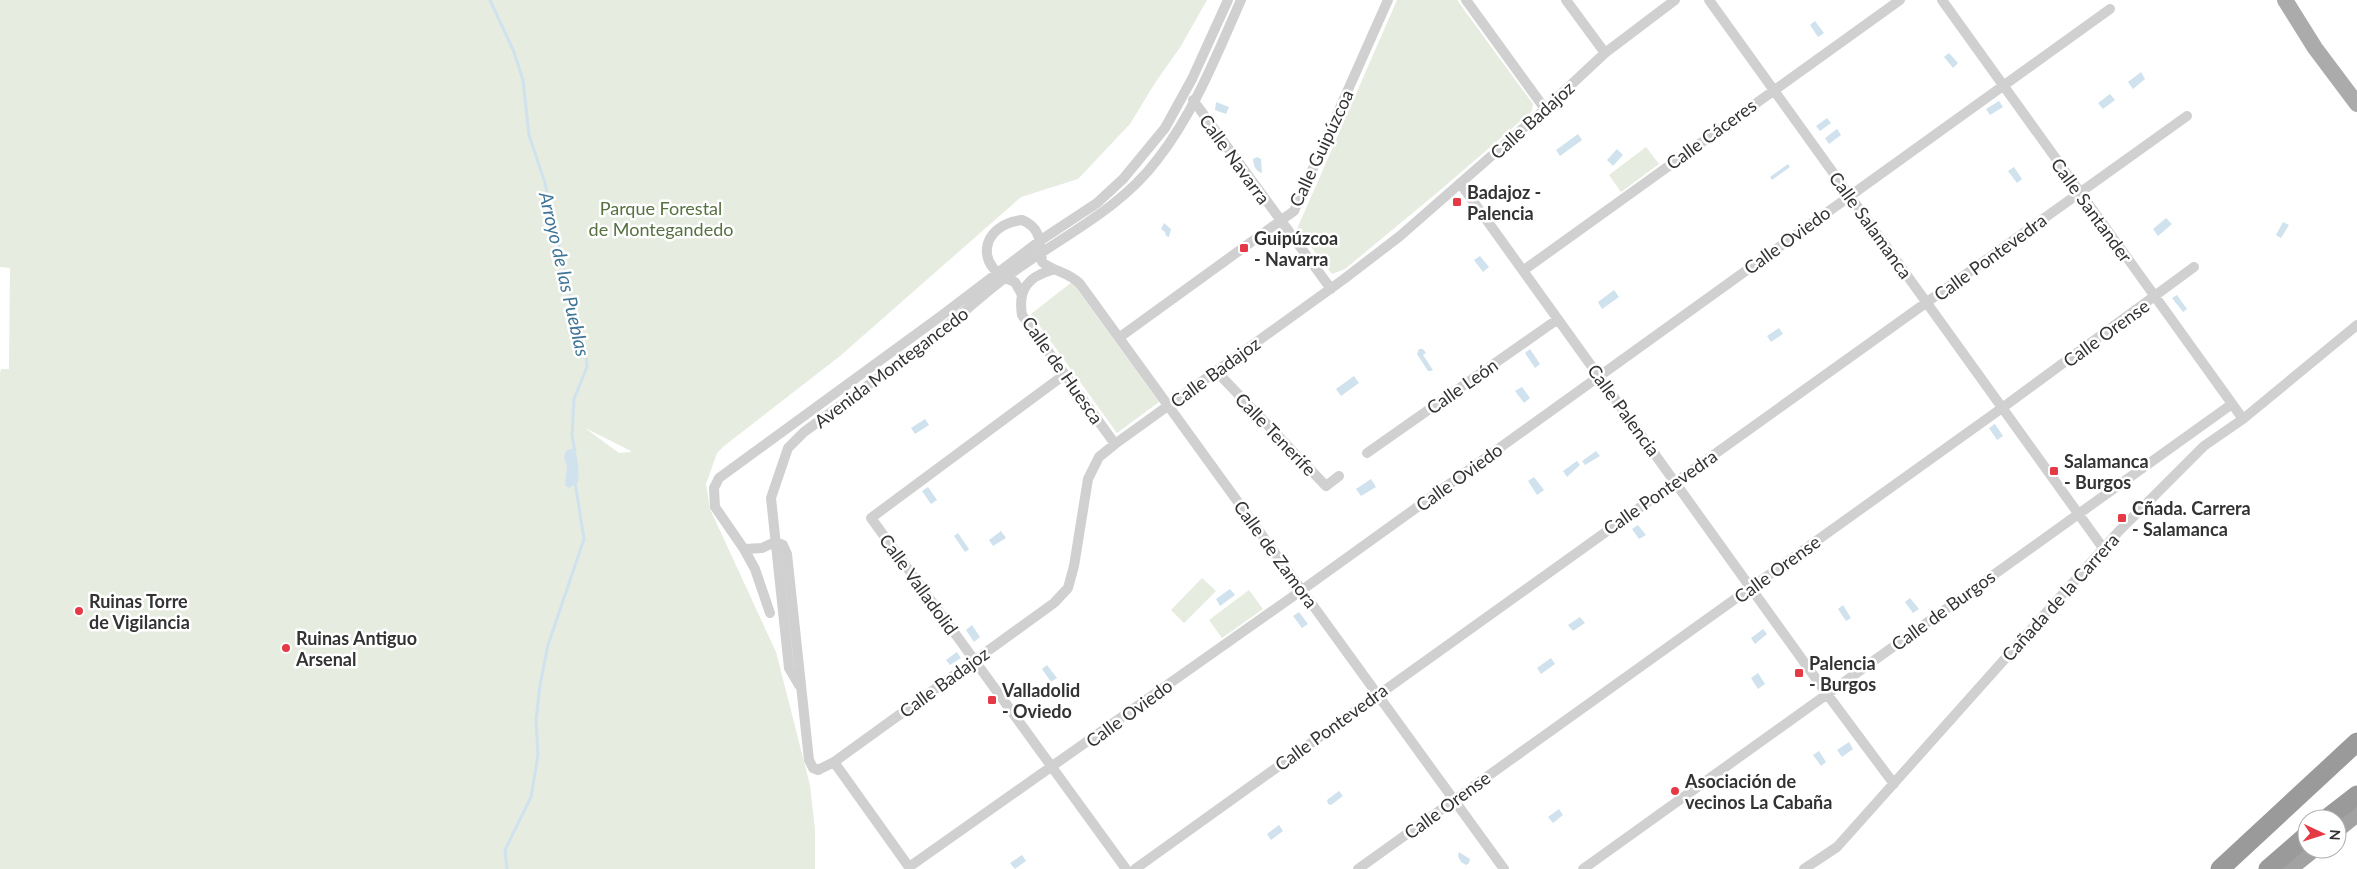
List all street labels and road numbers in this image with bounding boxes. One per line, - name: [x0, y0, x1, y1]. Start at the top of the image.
- street label: Calle Badajoz: [1485, 77, 1579, 163]
- street label: Calle Guipúzcoa: [1284, 86, 1358, 210]
- street label: Calle Cáceres: [1662, 94, 1760, 174]
- street label: Calle Navarra: [1195, 110, 1275, 208]
- street label: Calle Santander: [2047, 154, 2138, 267]
- street label: Calle Salamanca: [1825, 167, 1917, 283]
- street label: Calle Oviedo: [1740, 201, 1834, 279]
- street label: Calle Pontevedra: [1929, 209, 2051, 305]
- street label: Calle Orense: [2059, 294, 2153, 372]
- street label: Avenida Montegancedo: [810, 302, 972, 432]
- street label: Calle de Huesca: [1018, 312, 1108, 428]
- street label: Calle Badajoz: [1166, 332, 1264, 412]
- street label: Calle León: [1422, 353, 1502, 419]
- street label: Calle Palencia: [1583, 360, 1665, 460]
- street label: Calle Tenerife: [1231, 388, 1321, 480]
- street label: Calle Oviedo: [1412, 438, 1506, 516]
- street label: Calle Pontevedra: [1599, 445, 1721, 539]
- street label: Calle de Zamora: [1230, 496, 1322, 612]
- street label: Calle Valladolid: [875, 529, 963, 639]
- street label: Cañada de la Carrera: [1997, 529, 2123, 665]
- street label: Calle Orense: [1730, 530, 1824, 608]
- street label: Calle de Burgos: [1887, 565, 1999, 655]
- street label: Calle Badajoz: [895, 642, 993, 722]
- street label: Calle Oviedo: [1082, 674, 1176, 752]
- street label: Calle Pontevedra: [1270, 679, 1392, 775]
- street label: Calle Orense: [1400, 766, 1494, 844]

